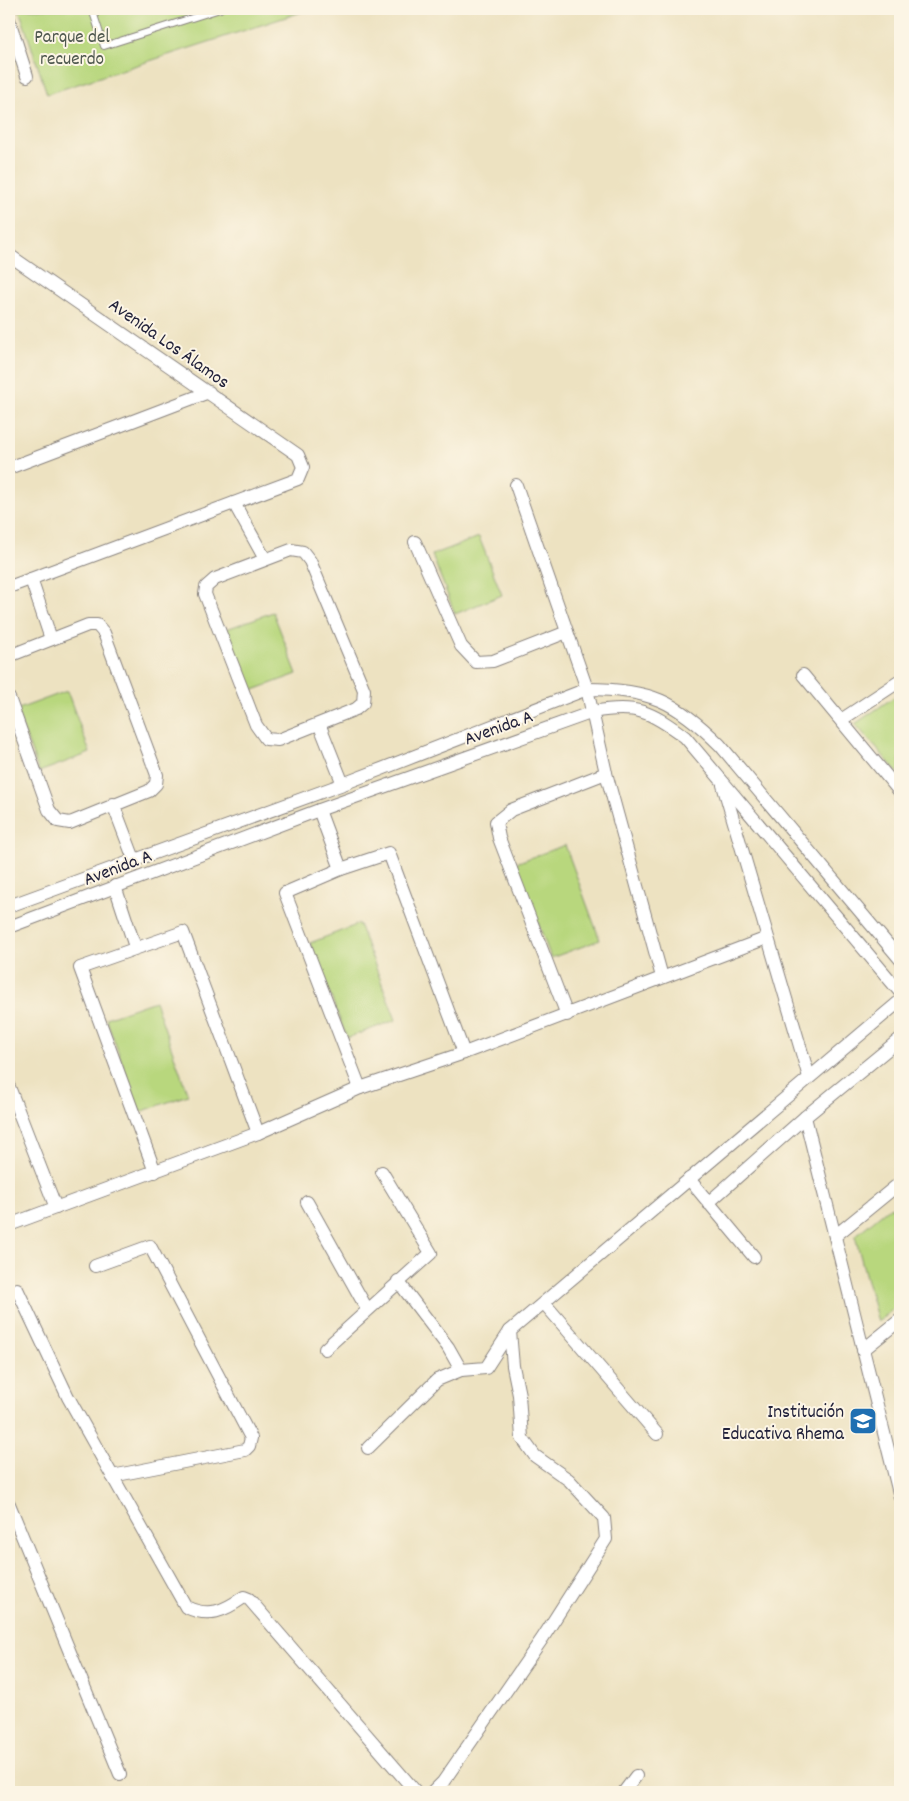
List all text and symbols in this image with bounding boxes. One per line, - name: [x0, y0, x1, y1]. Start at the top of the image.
- park label: Parque del recuerdo: [34, 25, 110, 74]
- street label: Avenida Los Álamos: [102, 293, 234, 397]
- street label: Avenida A: [461, 704, 537, 754]
- street label: Avenida A: [80, 844, 156, 895]
- place label: Institución Educativa Rhema: [722, 1400, 845, 1449]
- school or university icon: Institución Educativa Rhema: [848, 1406, 878, 1436]

